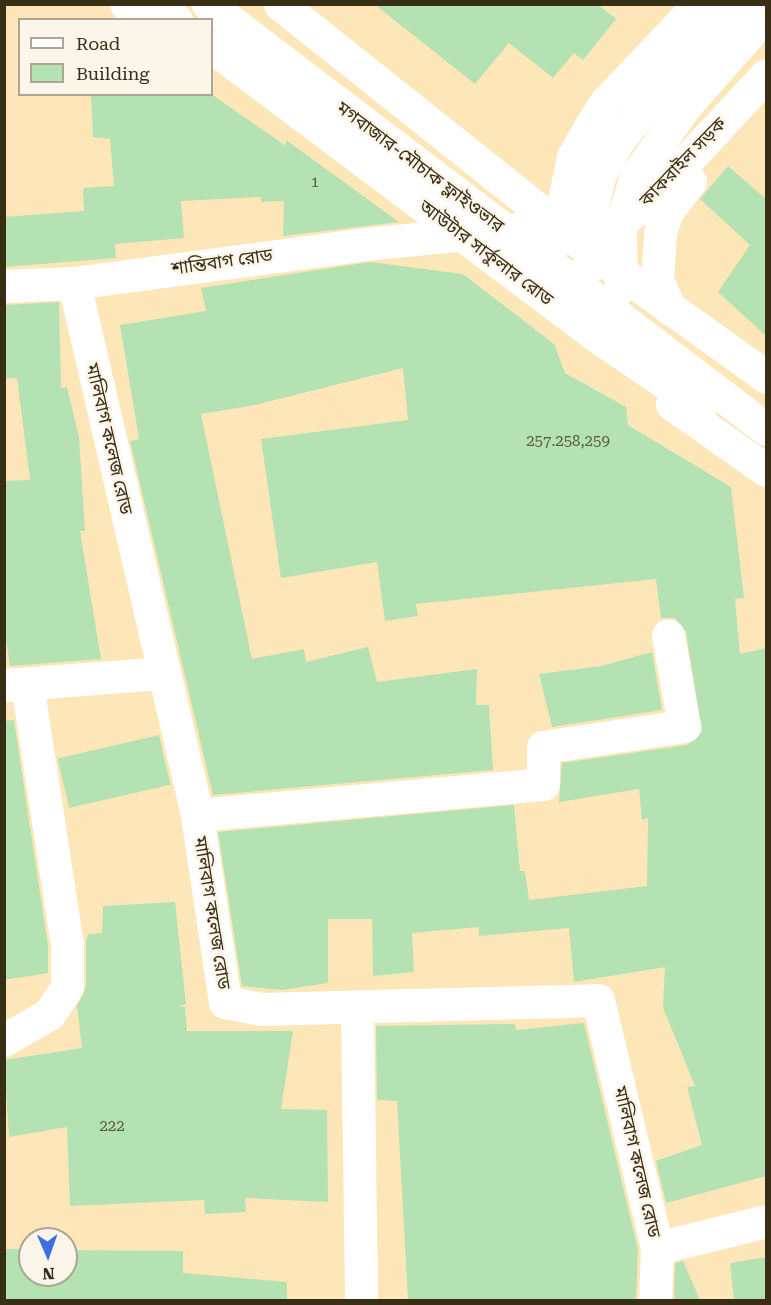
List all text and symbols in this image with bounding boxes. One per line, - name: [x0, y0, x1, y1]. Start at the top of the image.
- legend: [18, 18, 213, 96]
- text: Road: [76, 33, 120, 54]
- text: Building: [76, 63, 150, 84]
- street label: মগবাজার-মৌচাক ফ্লাইওভার: [332, 97, 508, 237]
- street label: কাকরাইল সড়ক: [635, 113, 731, 211]
- house number: 1: [311, 174, 319, 192]
- street label: আউটার সার্কুলার রোড: [415, 196, 557, 310]
- street label: শান্তিবাগ রোড: [170, 244, 274, 280]
- street label: মালিবাগ কলেজ রোড: [81, 361, 137, 517]
- house number: 257.258,259: [526, 433, 610, 451]
- street label: মালিবাগ কলেজ রোড: [189, 835, 235, 991]
- street label: মালিবাগ কলেজ রোড: [609, 1084, 665, 1240]
- house number: 222: [99, 1118, 125, 1136]
- north arrow: [18, 1227, 78, 1287]
- text: N: [42, 1264, 55, 1283]

